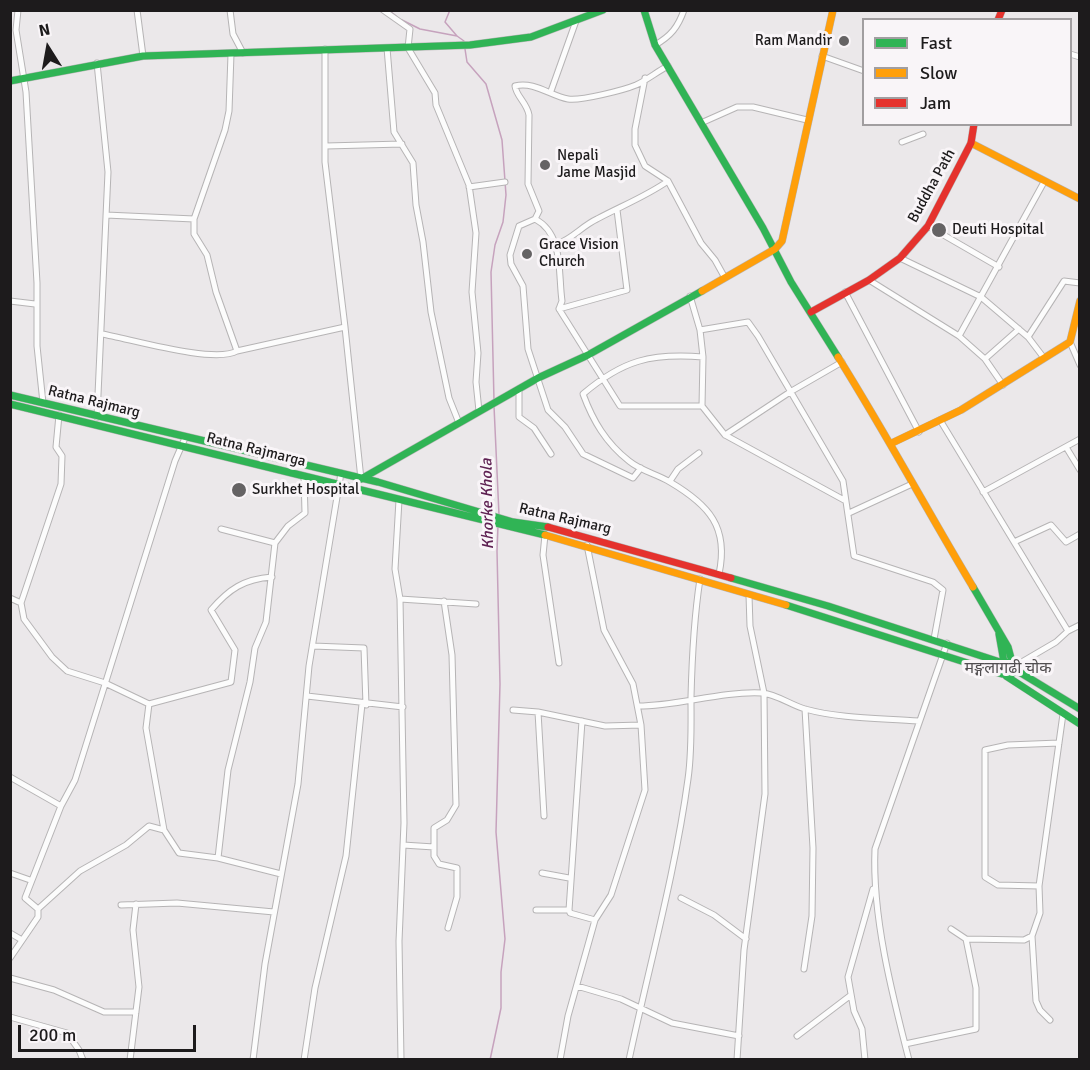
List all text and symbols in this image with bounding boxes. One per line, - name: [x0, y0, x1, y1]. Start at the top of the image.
- north arrow: [18, 18, 78, 78]
- legend: [862, 18, 1072, 126]
- text: N: [37, 19, 52, 41]
- place label: Ram Mandir: [755, 32, 832, 50]
- text: Fast: [920, 32, 952, 54]
- marker: Ram Mandir: [837, 34, 851, 48]
- text: Slow: [920, 62, 957, 84]
- text: Jam: [920, 92, 951, 114]
- street label: Buddha Path: [904, 146, 960, 226]
- place label: Nepali Jame Masjid: [557, 147, 636, 182]
- marker: Nepali Jame Masjid: [538, 158, 552, 172]
- marker: Deuti Hospital: [930, 221, 948, 239]
- place label: Deuti Hospital: [952, 221, 1044, 239]
- place label: Grace Vision Church: [539, 236, 619, 271]
- marker: Grace Vision Church: [520, 247, 534, 261]
- street label: Ratna Rajmarg: [46, 382, 142, 422]
- street label: Ratna Rajmarga: [204, 429, 308, 471]
- water label: Khorke Khola: [478, 458, 498, 550]
- marker: Surkhet Hospital: [230, 481, 248, 499]
- place label: Surkhet Hospital: [252, 481, 359, 499]
- street label: Ratna Rajmarg: [517, 500, 613, 538]
- district label: मङ्गलागढी चोक: [965, 659, 1051, 679]
- scale bar: [21, 1013, 200, 1051]
- text: 200 m: [29, 1024, 76, 1046]

